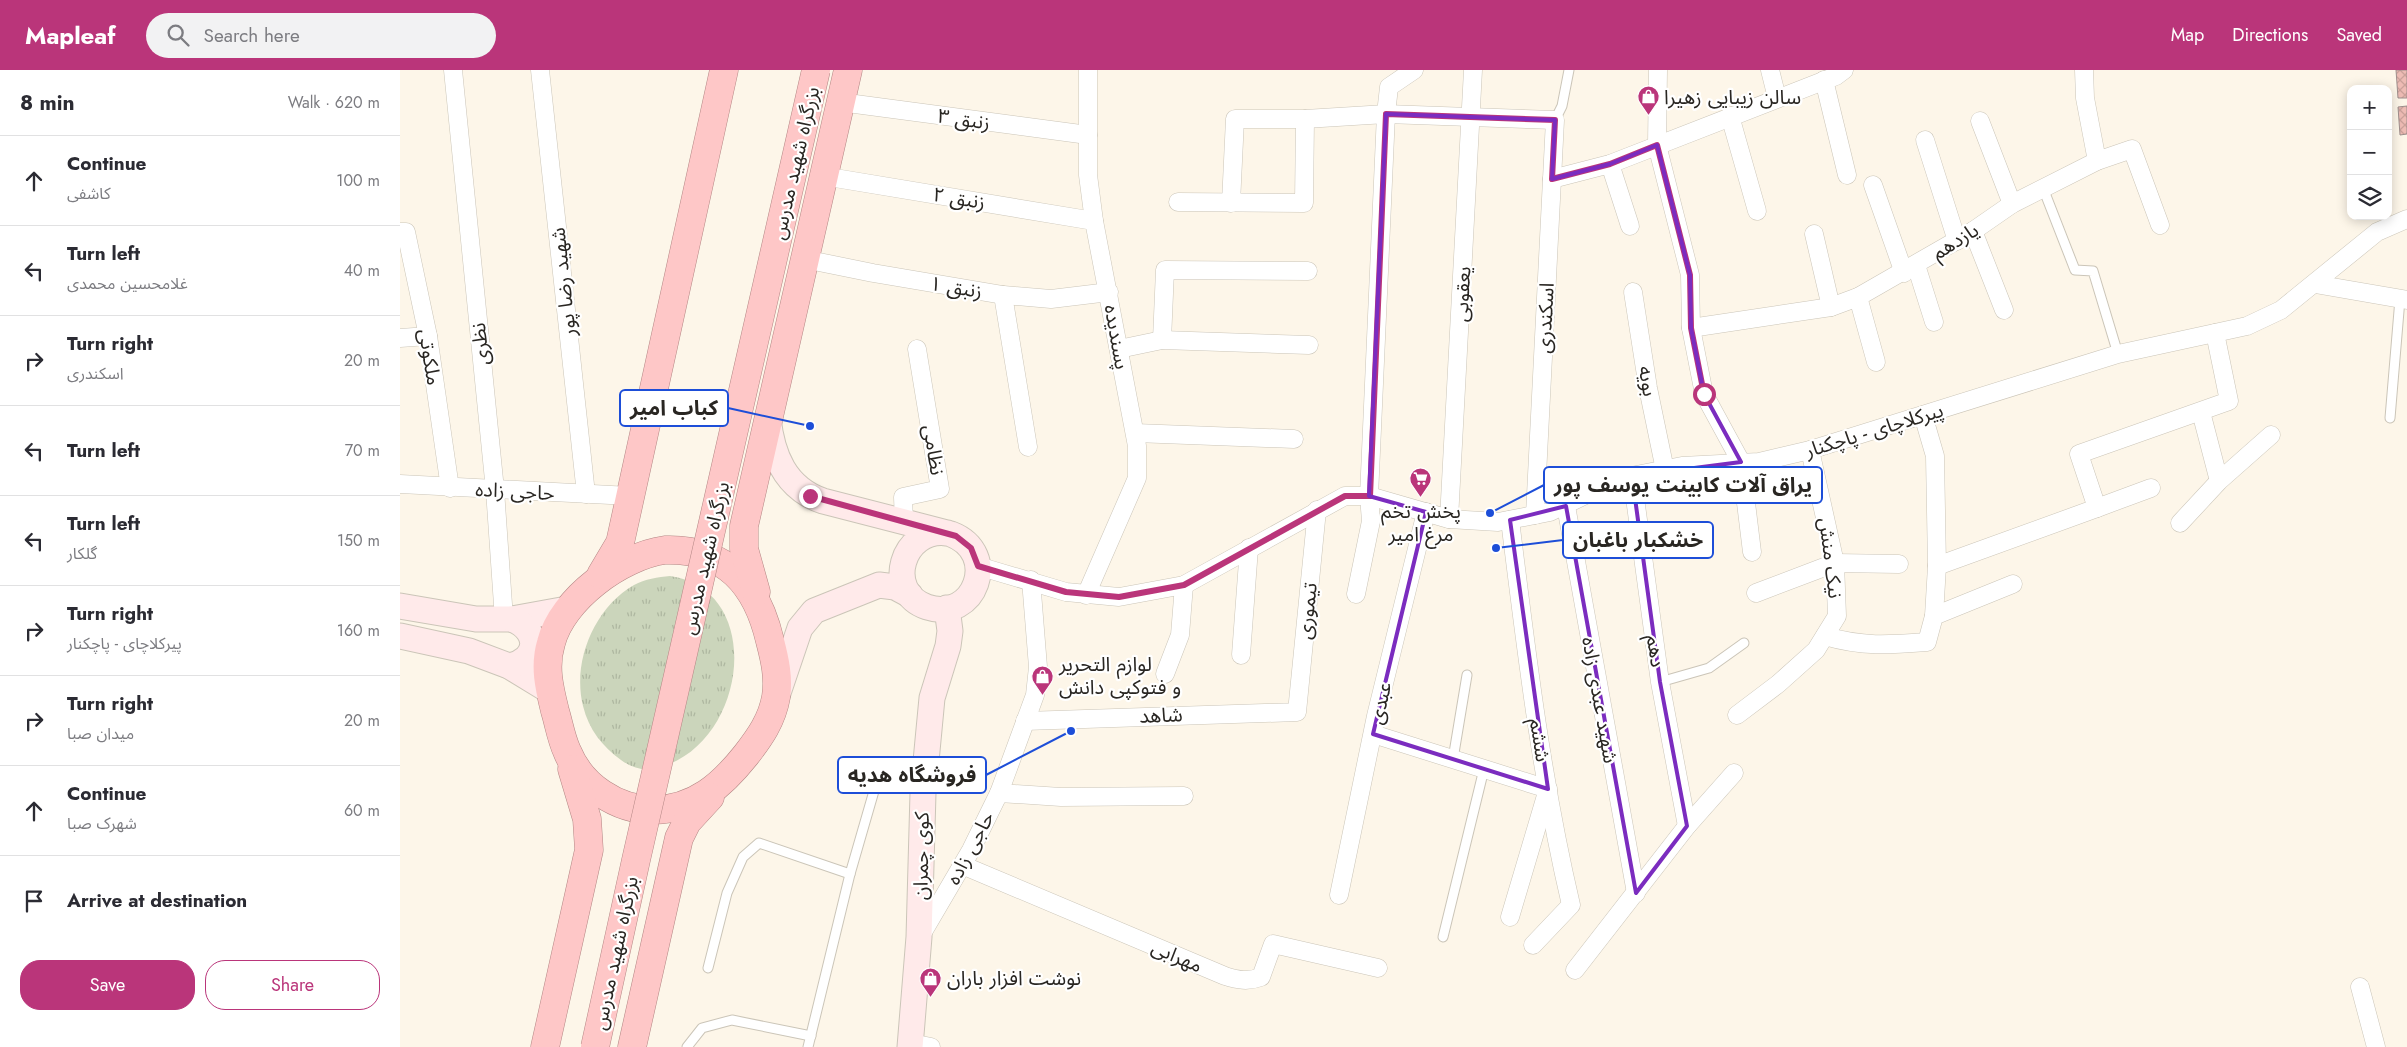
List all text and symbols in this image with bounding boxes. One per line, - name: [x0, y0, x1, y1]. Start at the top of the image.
- search box: [146, 13, 496, 58]
- text: Mapleaf: [25, 18, 116, 53]
- icon: search: [164, 21, 192, 49]
- text: Search here: [204, 22, 300, 49]
- text: Map: [2171, 22, 2204, 48]
- text: Directions: [2232, 22, 2308, 48]
- text: Saved: [2336, 22, 2382, 48]
- place label: سالن زیبایی زهیرا: [1664, 83, 1801, 112]
- street label: بزرگراه شهید مدرس: [764, 84, 827, 243]
- shop icon: سالن زیبایی زهیرا: [1636, 85, 1660, 116]
- map controls: [2347, 85, 2392, 220]
- button: +: [2347, 85, 2392, 130]
- text: 8 min: [20, 88, 75, 118]
- text: Walk · 620 m: [288, 91, 380, 114]
- street label: زنبق ۳: [936, 101, 992, 138]
- button: −: [2347, 130, 2392, 175]
- text: Continue: [67, 150, 146, 177]
- icon: ahead: [20, 167, 48, 195]
- text: 100 m: [336, 169, 380, 192]
- button: layers: [2347, 175, 2392, 220]
- street label: زنبق ۲: [931, 180, 987, 217]
- text: کاشفی: [67, 182, 111, 205]
- street label: یازدهم: [1926, 216, 1984, 267]
- street label: شهید رضا پور: [543, 226, 584, 339]
- text: Turn left: [67, 240, 140, 267]
- icon: left: [20, 257, 48, 285]
- text: 40 m: [344, 259, 380, 282]
- street label: یعقوبی: [1447, 265, 1478, 323]
- street label: زنبق ۱: [928, 269, 984, 306]
- text: غلامحسین محمدی: [67, 272, 188, 295]
- street label: اسکندری: [1529, 282, 1562, 354]
- street label: پسندیده: [1097, 302, 1136, 372]
- street label: نظری: [464, 321, 497, 367]
- street label: ملکوتی: [411, 327, 448, 387]
- text: Turn right: [67, 330, 153, 357]
- icon: right: [20, 347, 48, 375]
- text: 20 m: [344, 349, 380, 372]
- text: اسکندری: [67, 362, 124, 385]
- street label: بویه: [1631, 364, 1664, 399]
- route start: [1693, 383, 1716, 406]
- callout: کباب امیر: [620, 390, 728, 426]
- text: کباب امیر: [629, 393, 719, 423]
- street label: پیرکلاچای - پاچکنار: [1800, 396, 1947, 466]
- street label: نظامی: [915, 423, 952, 477]
- icon: left: [20, 437, 48, 465]
- text: Turn left: [67, 437, 140, 464]
- text: 70 m: [345, 439, 380, 462]
- supermarket icon: پخش تخم مرغ امیر: [1409, 467, 1433, 498]
- callout: یراق آلات کابینت یوسف پور: [1544, 467, 1822, 503]
- text: یراق آلات کابینت یوسف پور: [1553, 470, 1812, 500]
- street label: حاجی زاده: [475, 475, 555, 508]
- street label: بزرگراه شهید مدرس: [674, 479, 737, 638]
- route end: [799, 485, 822, 508]
- place label: پخش تخم مرغ امیر: [1381, 497, 1461, 549]
- text: Turn left: [67, 510, 140, 537]
- street label: نیک منش: [1811, 516, 1850, 600]
- callout: خشکبار باغبان: [1563, 522, 1713, 558]
- text: خشکبار باغبان: [1573, 525, 1703, 555]
- icon: left: [20, 527, 48, 555]
- text: 150 m: [337, 529, 380, 552]
- text: گلکار: [67, 542, 97, 565]
- street label: تیموری: [1290, 581, 1325, 641]
- text: Turn right: [67, 600, 153, 627]
- icon: right: [20, 617, 48, 645]
- text: 160 m: [337, 619, 380, 642]
- text: پیرکلاچای - پاچکنار: [67, 632, 182, 655]
- street label: دهم: [1639, 633, 1672, 669]
- street label: شهید عبدی زاده: [1574, 635, 1625, 766]
- place label: لوازم التحریر و فتوکپی دانش: [1058, 650, 1181, 702]
- shop icon: لوازم التحریر و فتوکپی دانش: [1031, 664, 1055, 695]
- street label: عبدی: [1362, 679, 1399, 727]
- text: Turn right: [67, 690, 153, 717]
- street label: شاهد: [1139, 700, 1183, 731]
- icon: right: [20, 707, 48, 735]
- text: 20 m: [344, 709, 380, 732]
- street label: ششم: [1522, 716, 1557, 764]
- text: میدان صبا: [67, 722, 134, 745]
- callout: فروشگاه هدیه: [838, 757, 986, 793]
- text: فروشگاه هدیه: [848, 760, 976, 790]
- text: Continue: [67, 780, 146, 807]
- icon: ahead: [20, 797, 48, 825]
- text: 60 m: [344, 799, 380, 822]
- street label: حاجی زاده: [939, 806, 1002, 890]
- street label: کوی چمران: [906, 811, 937, 900]
- text: شهرک صبا: [67, 812, 137, 835]
- street label: بزرگراه شهید مدرس: [585, 874, 646, 1033]
- icon: arrive: [20, 887, 48, 915]
- text: Arrive at destination: [67, 887, 247, 914]
- street label: مهرابی: [1147, 933, 1207, 980]
- button: Save: [20, 960, 195, 1010]
- button: Share: [205, 960, 380, 1010]
- place label: نوشت افزار باران: [947, 964, 1081, 993]
- shop icon: نوشت افزار باران: [919, 966, 943, 997]

